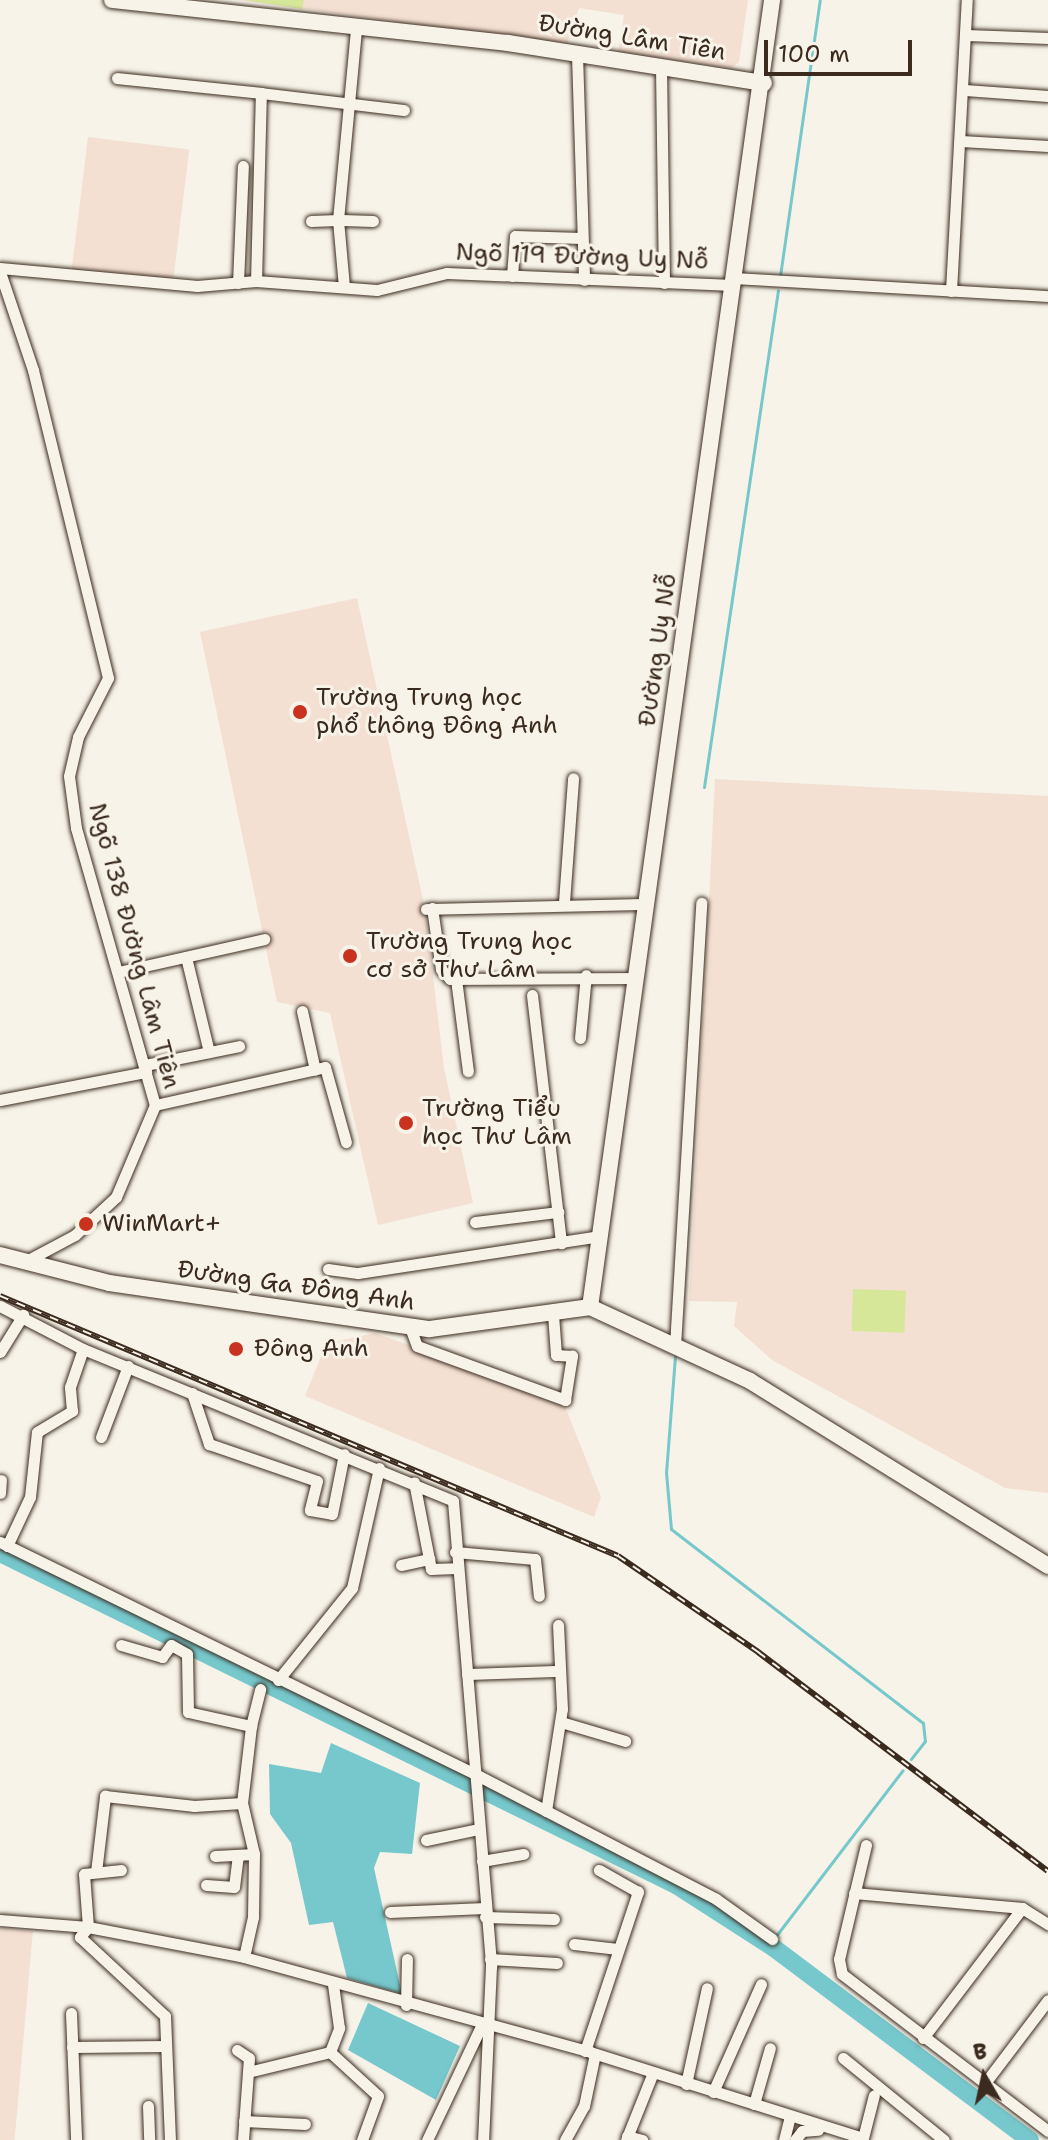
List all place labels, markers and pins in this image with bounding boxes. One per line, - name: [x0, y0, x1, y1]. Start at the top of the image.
- place label: Trường Trung học phổ thông Đông Anh: [316, 684, 558, 740]
- marker: Trường Trung học phổ thông Đông Anh: [291, 703, 309, 721]
- place label: Trường Trung học cơ sở Thư Lâm: [366, 928, 572, 984]
- marker: Trường Trung học cơ sở Thư Lâm: [341, 947, 359, 965]
- place label: Trường Tiểu học Thư Lâm: [422, 1095, 572, 1151]
- marker: Trường Tiểu học Thư Lâm: [397, 1114, 415, 1132]
- place label: WinMart+: [102, 1210, 222, 1238]
- marker: WinMart+: [77, 1215, 95, 1233]
- place label: Đông Anh: [254, 1335, 369, 1363]
- marker: Đông Anh: [225, 1338, 247, 1360]

